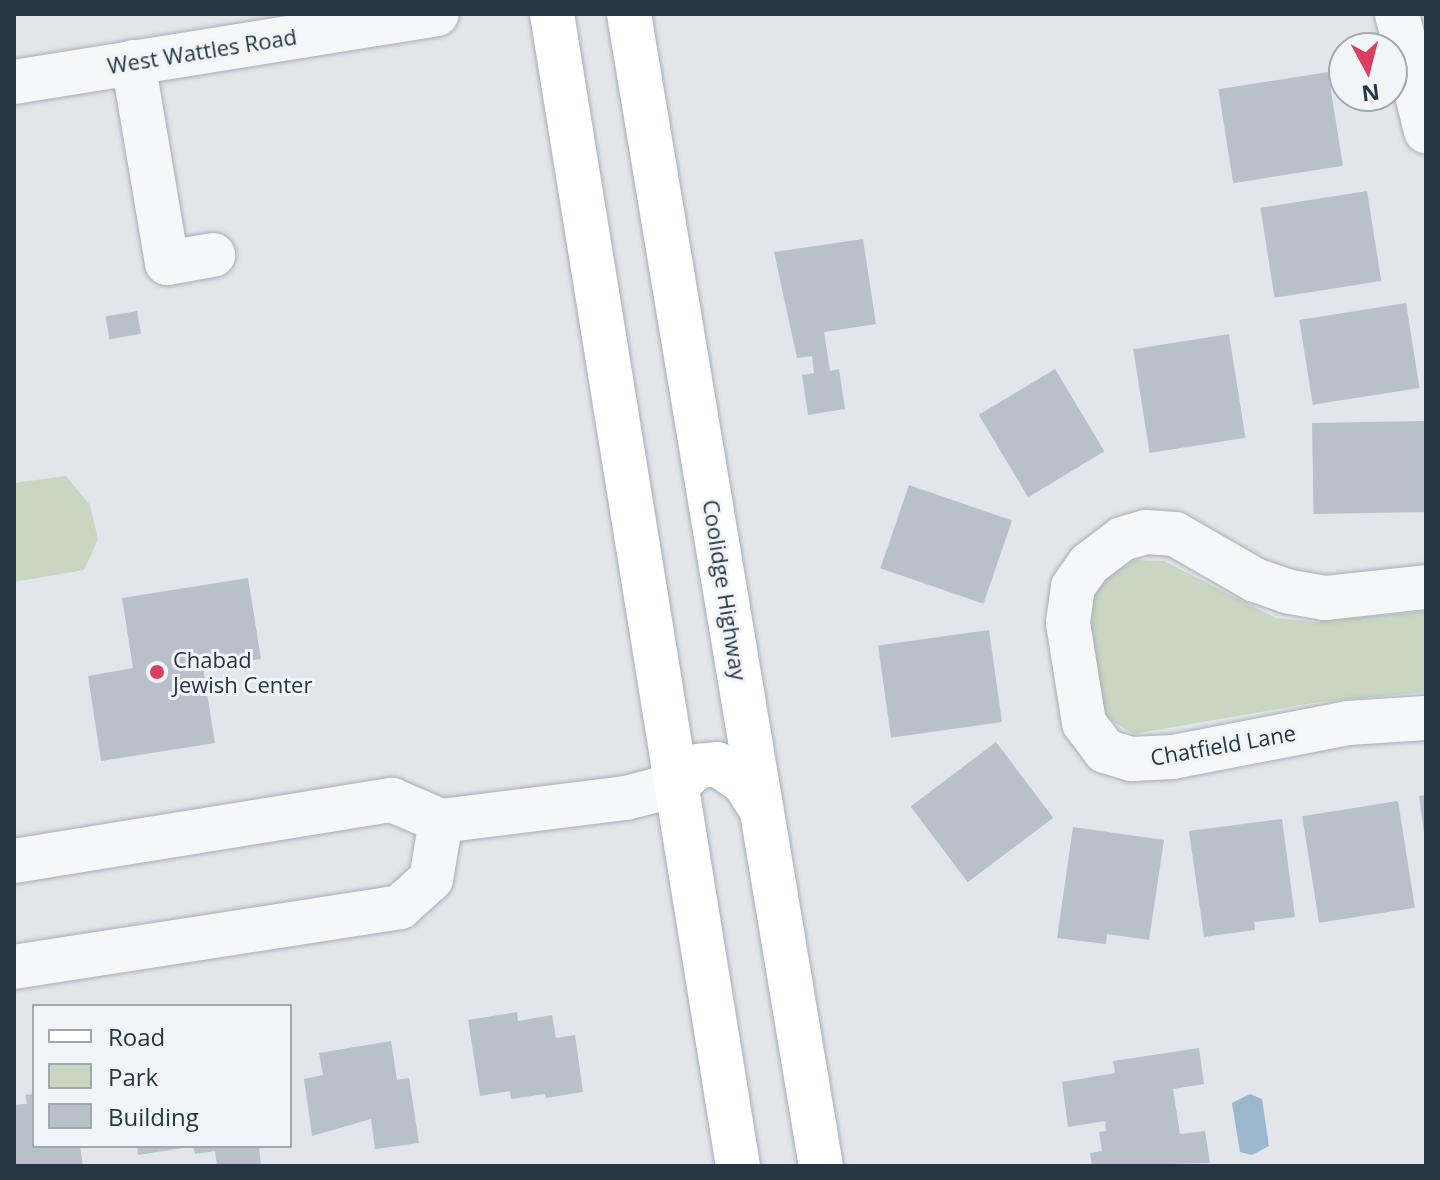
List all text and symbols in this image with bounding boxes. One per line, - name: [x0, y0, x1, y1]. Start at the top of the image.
- street label: West Wattles Road: [105, 23, 299, 79]
- north arrow: [1328, 32, 1408, 112]
- text: N: [1360, 78, 1381, 110]
- street label: Coolidge Highway: [698, 498, 752, 682]
- place label: Chabad Jewish Center: [173, 646, 312, 698]
- marker: Chabad Jewish Center: [148, 663, 166, 681]
- street label: Chatfield Lane: [1148, 719, 1298, 771]
- legend: [32, 1004, 292, 1148]
- text: Road: [108, 1020, 165, 1053]
- text: Park: [108, 1060, 158, 1093]
- text: Building: [108, 1100, 199, 1133]

